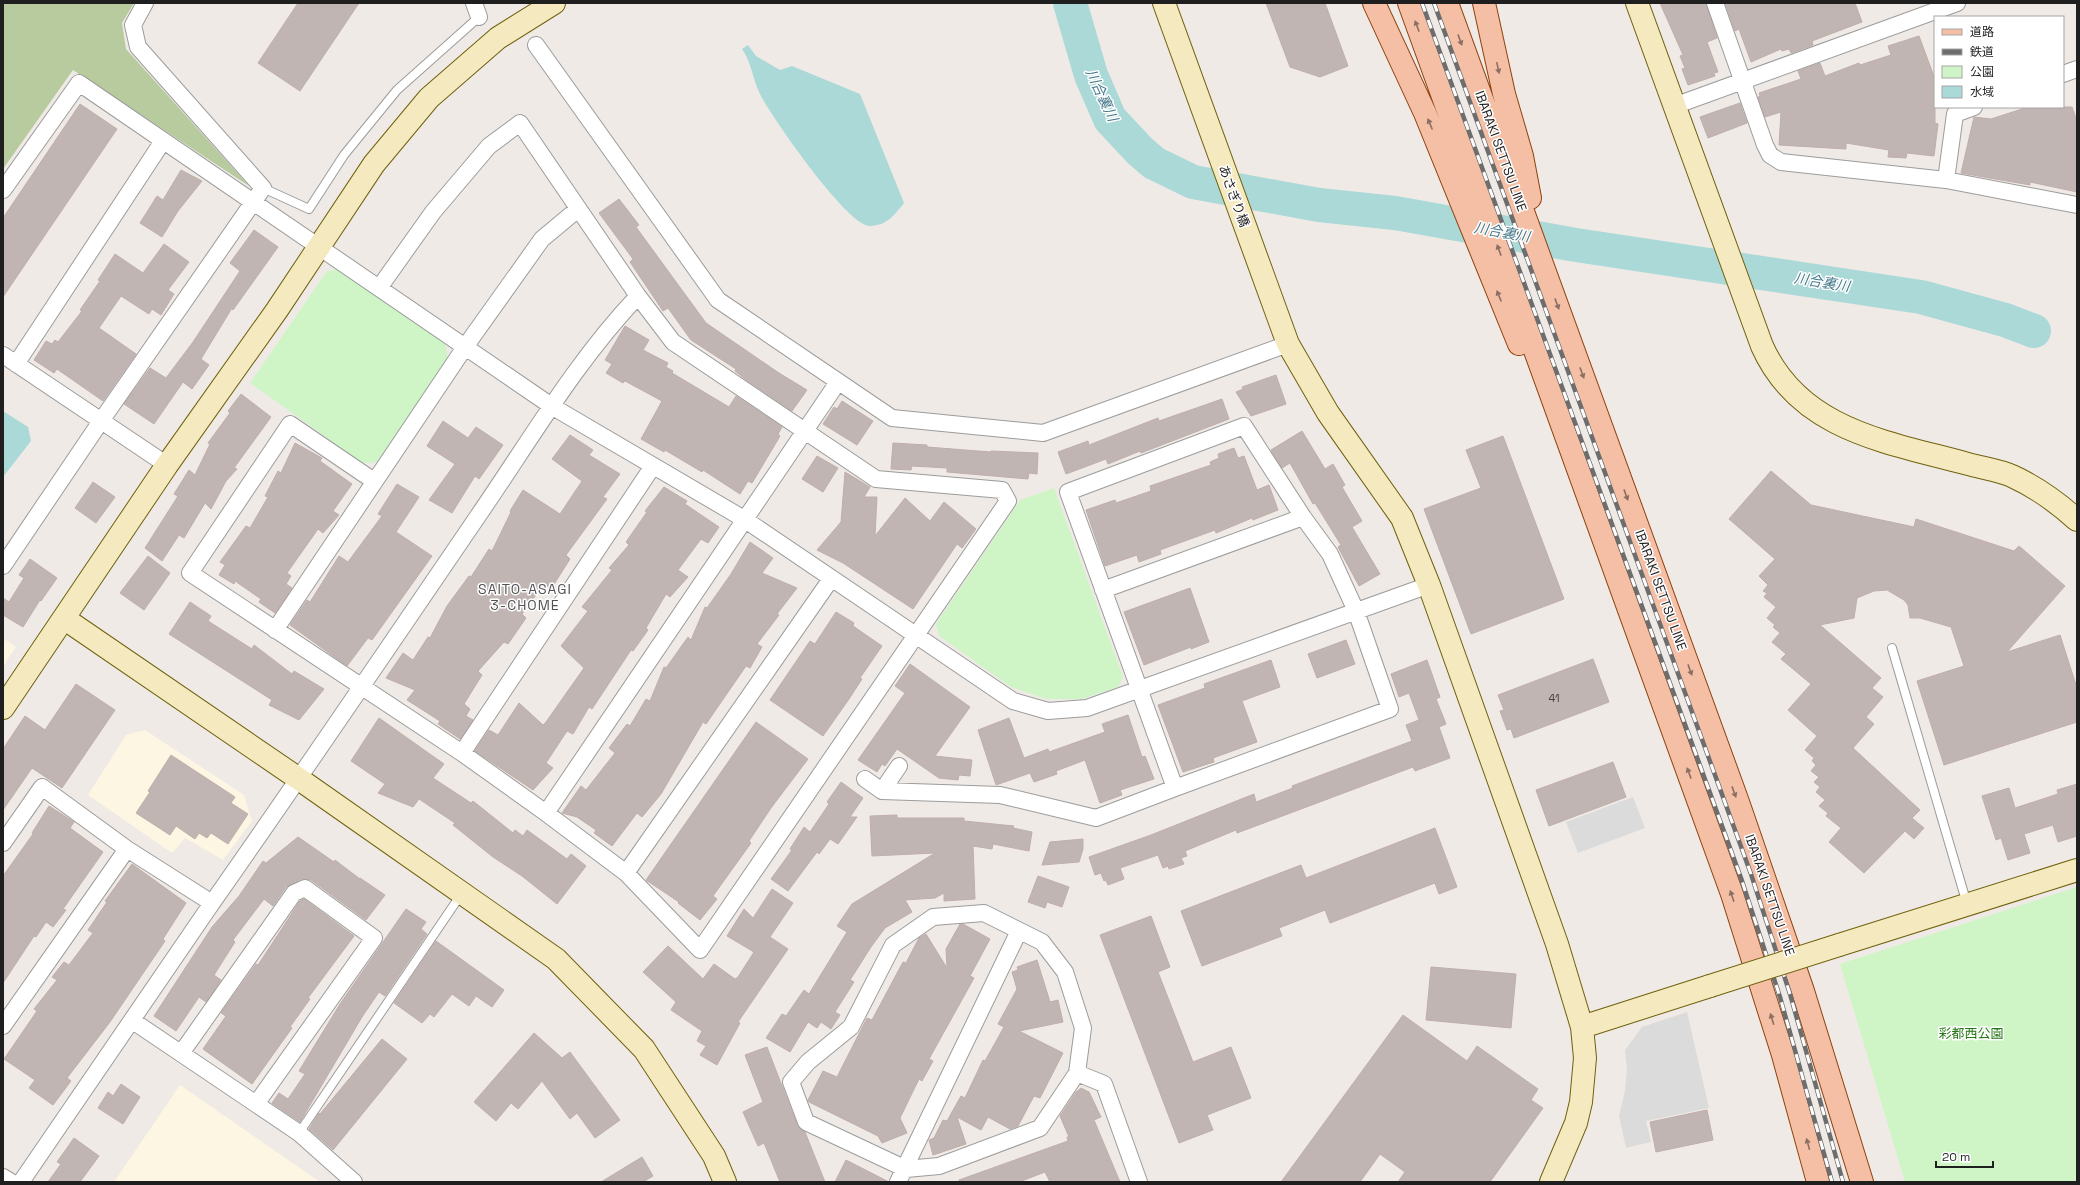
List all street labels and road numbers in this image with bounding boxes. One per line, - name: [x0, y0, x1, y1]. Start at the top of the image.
- street label: IBARAKI SETTSU LINE: [1471, 88, 1531, 214]
- street label: あさぎり橋: [1215, 163, 1253, 229]
- street label: IBARAKI SETTSU LINE: [1631, 527, 1691, 653]
- street label: IBARAKI SETTSU LINE: [1741, 832, 1799, 958]

